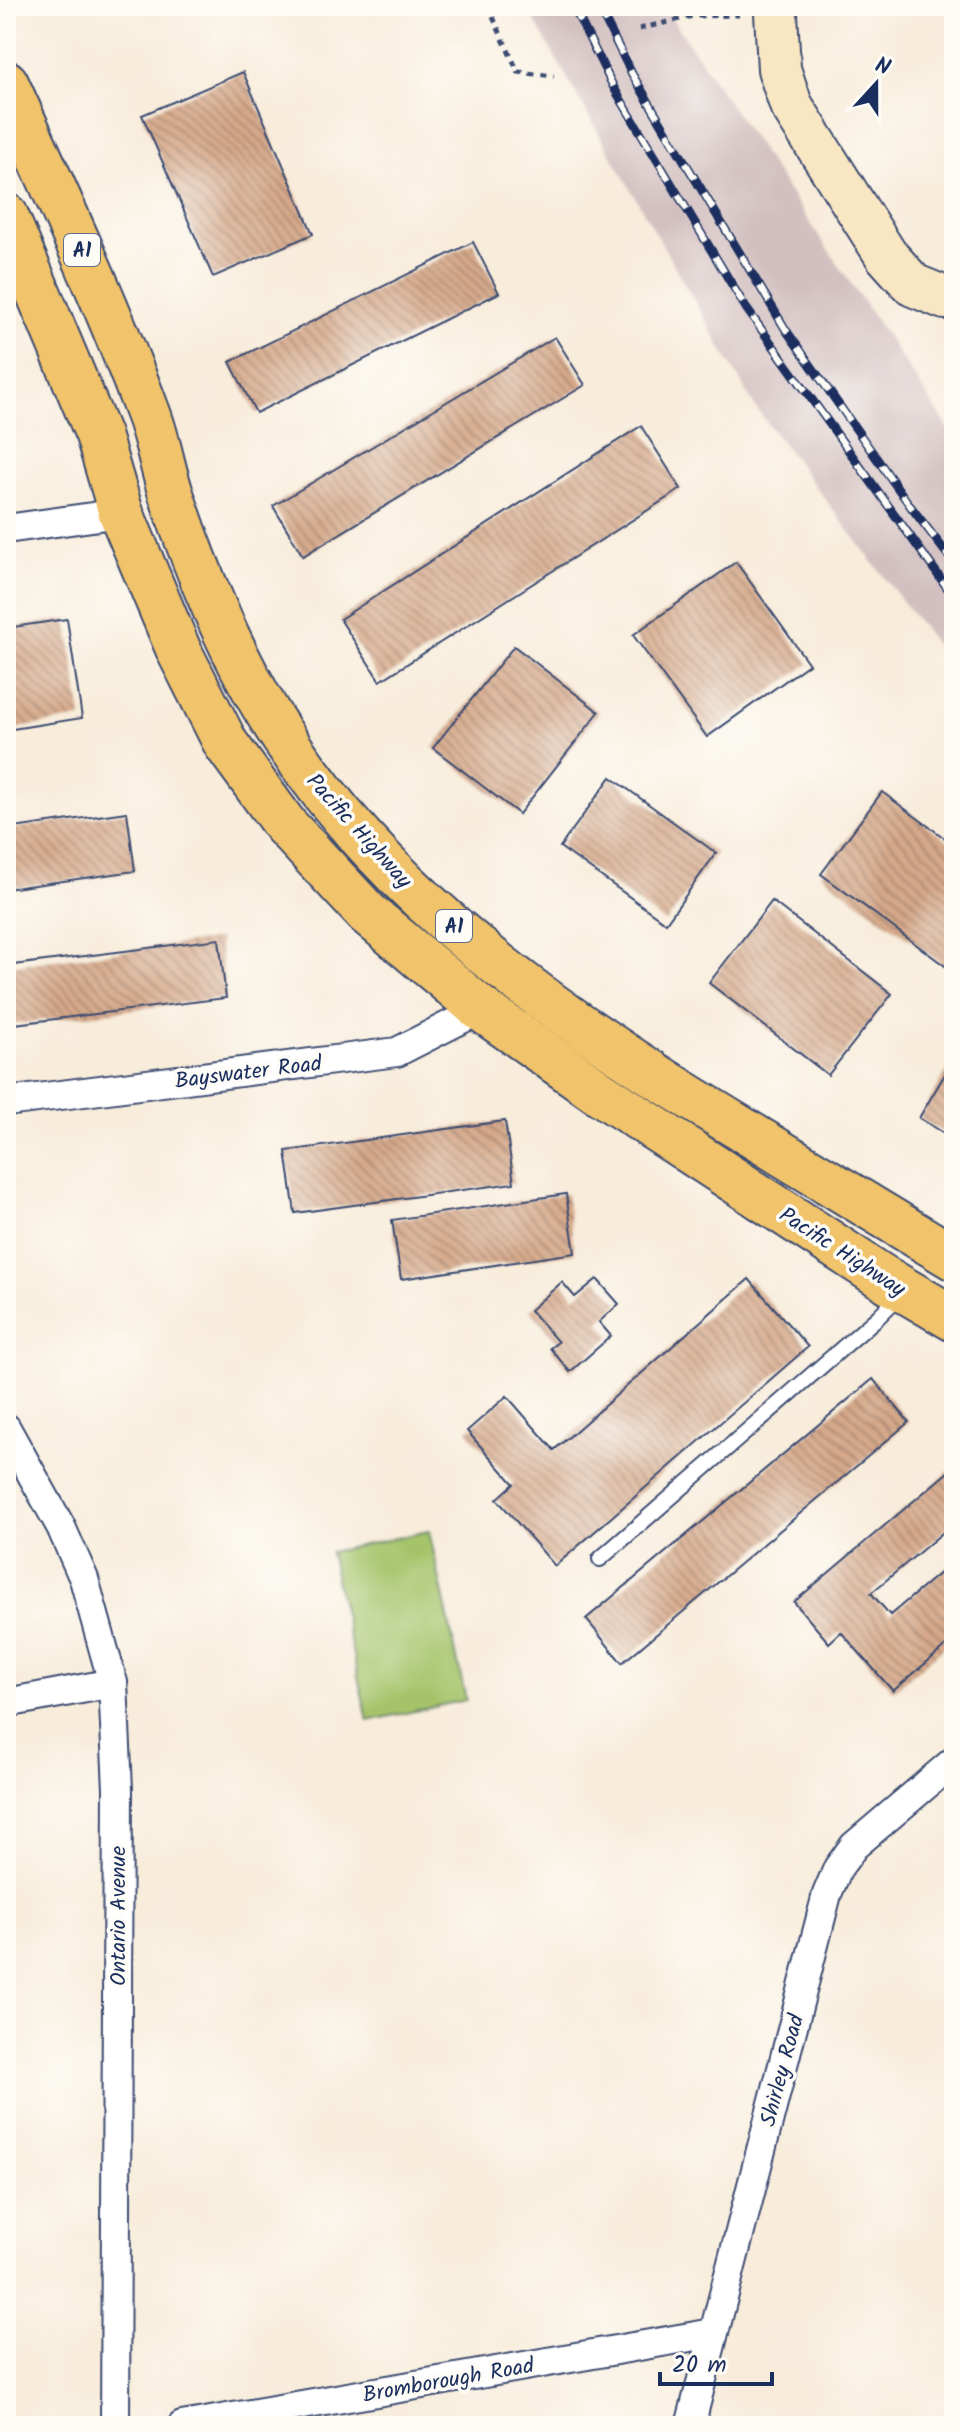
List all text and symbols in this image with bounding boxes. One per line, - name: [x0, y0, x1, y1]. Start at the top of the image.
- north arrow: [836, 44, 916, 124]
- text: N: [870, 49, 895, 87]
- road number: A1: [64, 234, 100, 266]
- street label: Pacific Highway: [297, 766, 420, 898]
- road number: A1: [436, 910, 472, 942]
- street label: Bayswater Road: [173, 1047, 325, 1100]
- street label: Pacific Highway: [771, 1199, 913, 1308]
- street label: Ontario Avenue: [102, 1846, 137, 1986]
- street label: Shirley Road: [752, 2010, 815, 2130]
- scale bar: [660, 2336, 772, 2386]
- text: 20 m: [672, 2346, 727, 2385]
- street label: Bromborough Road: [360, 2349, 538, 2414]

